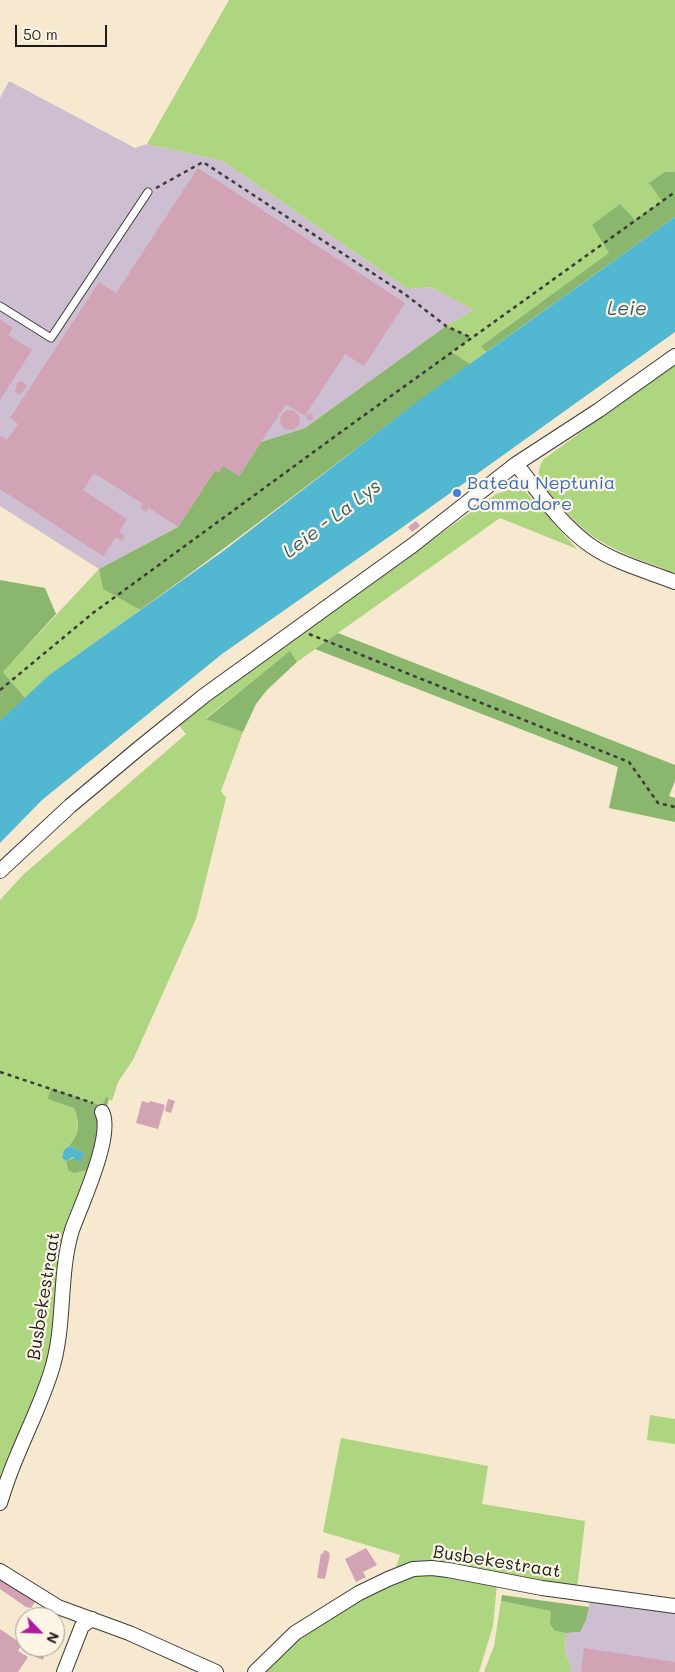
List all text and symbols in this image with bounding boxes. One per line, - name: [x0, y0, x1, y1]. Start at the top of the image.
- scale bar: [18, 15, 110, 47]
- text: 50 m: [23, 24, 58, 44]
- water label: Leie: [607, 298, 647, 320]
- place label: Bateau Neptunia Commodore: [467, 472, 615, 514]
- water label: Leie - La Lys: [279, 475, 385, 563]
- marker: Bateau Neptunia Commodore: [451, 487, 463, 499]
- street label: Busbekestraat: [23, 1231, 65, 1361]
- street label: Busbekestraat: [432, 1541, 562, 1583]
- north arrow: [15, 1607, 65, 1657]
- text: N: [42, 1629, 64, 1647]

